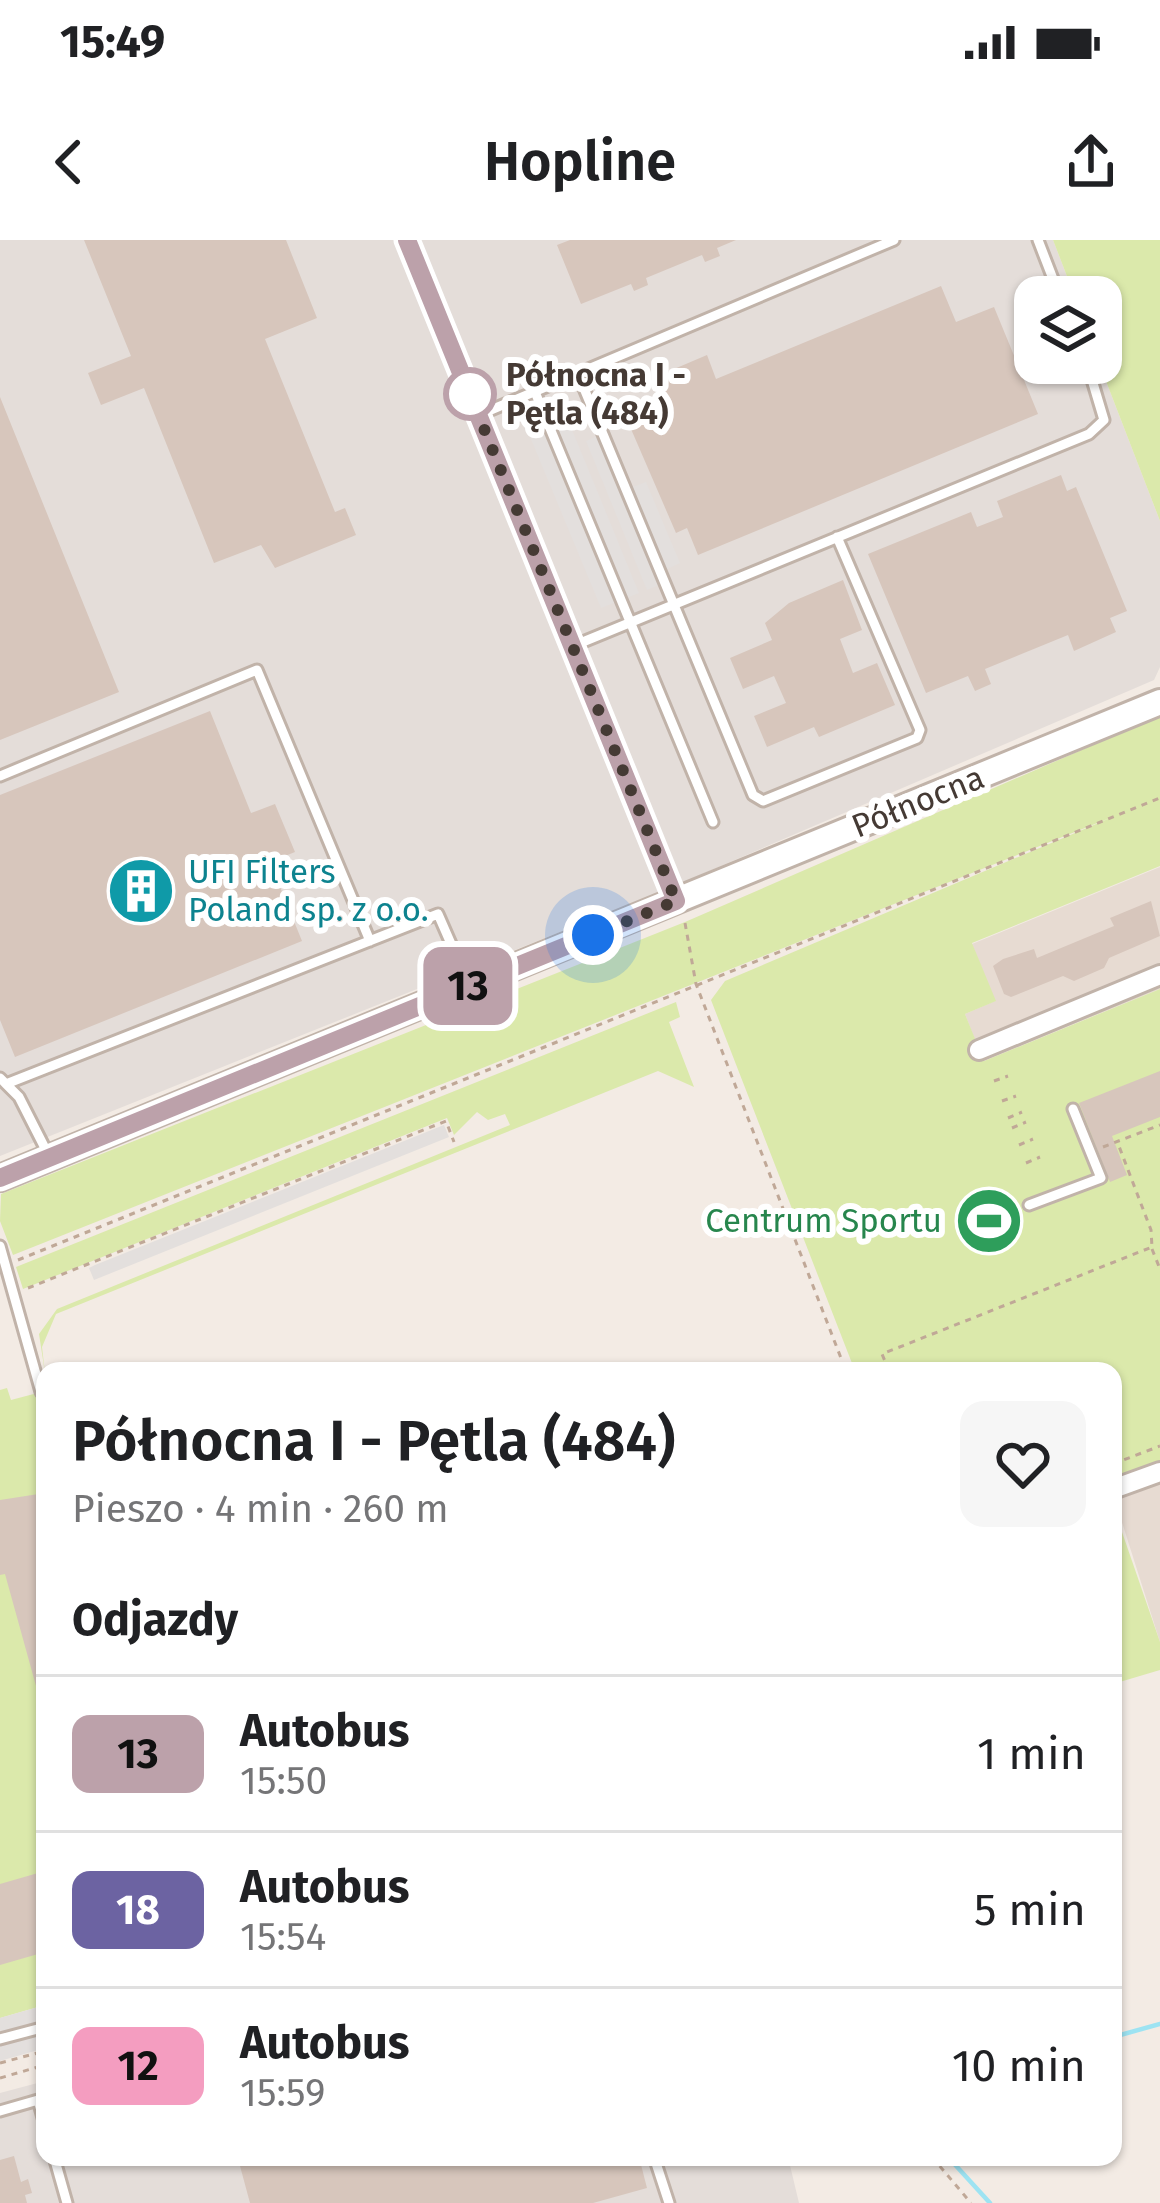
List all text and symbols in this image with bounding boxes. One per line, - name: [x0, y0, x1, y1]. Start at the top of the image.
- text: 15:49: [60, 15, 165, 69]
- icon: back: [36, 129, 102, 195]
- icon: share: [1058, 129, 1124, 195]
- text: Hopline: [484, 130, 676, 194]
- map controls: [1014, 276, 1122, 384]
- button: layers: [1014, 276, 1122, 384]
- place label: Północna I - Pętla (484): [506, 355, 686, 433]
- marker: Północna I - Pętla (484): [445, 369, 495, 419]
- street label: Północna: [846, 757, 990, 847]
- place label: UFI Filters Poland sp. z o.o.: [188, 852, 429, 930]
- building icon: UFI Filters Poland sp. z o.o.: [106, 856, 176, 926]
- your location: [563, 905, 623, 965]
- line badge: 13: [414, 947, 522, 1025]
- text: 13: [447, 961, 489, 1011]
- sports icon: Centrum Sportu: [954, 1186, 1024, 1256]
- place label: Centrum Sportu: [705, 1201, 942, 1241]
- button: heart: [960, 1401, 1086, 1527]
- text: Północna I - Pętla (484): [72, 1407, 676, 1475]
- text: Pieszo · 4 min · 260 m: [72, 1486, 449, 1532]
- text: Odjazdy: [72, 1593, 238, 1647]
- text: Autobus: [240, 1704, 409, 1758]
- text: 1 min: [977, 1727, 1086, 1781]
- text: 13: [117, 1729, 159, 1779]
- text: 15:50: [240, 1758, 327, 1804]
- text: Autobus: [240, 1860, 409, 1914]
- text: 5 min: [974, 1883, 1086, 1937]
- text: 18: [116, 1885, 160, 1935]
- text: 15:54: [240, 1914, 326, 1960]
- text: Autobus: [240, 2016, 409, 2070]
- text: 10 min: [952, 2039, 1086, 2093]
- text: 12: [117, 2041, 159, 2091]
- text: 15:59: [240, 2070, 325, 2116]

